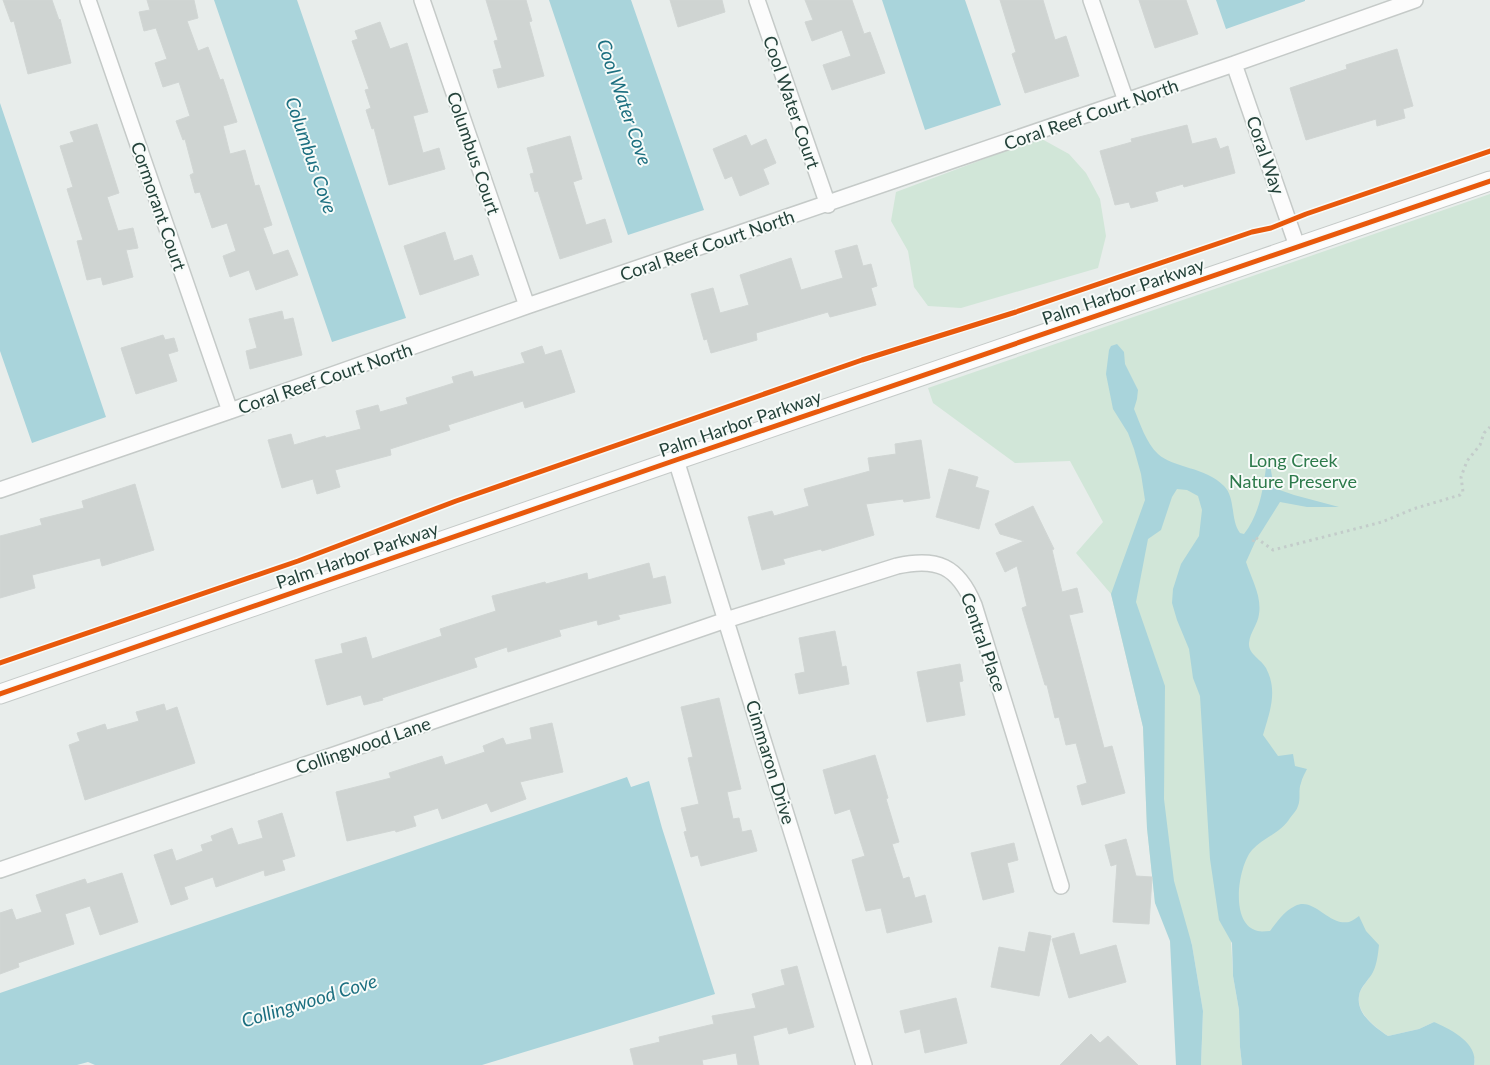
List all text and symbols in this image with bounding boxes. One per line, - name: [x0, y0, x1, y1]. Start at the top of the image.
- street label: Cool Water Court: [759, 33, 825, 172]
- water label: Cool Water Cove: [593, 36, 657, 168]
- street label: Coral Reef Court North: [1001, 74, 1181, 154]
- street label: Columbus Court: [443, 89, 506, 218]
- water label: Columbus Cove: [281, 94, 343, 216]
- street label: Coral Way: [1242, 113, 1290, 198]
- street label: Cormorant Court: [127, 139, 192, 274]
- street label: Coral Reef Court North: [617, 205, 797, 285]
- street label: Palm Harbor Parkway: [1039, 253, 1208, 329]
- street label: Coral Reef Court North: [235, 338, 415, 418]
- street label: Palm Harbor Parkway: [656, 385, 825, 461]
- park label: Long Creek Nature Preserve: [1229, 449, 1357, 492]
- street label: Palm Harbor Parkway: [273, 517, 442, 593]
- street label: Central Place: [957, 589, 1011, 695]
- street label: Cimmaron Drive: [742, 697, 800, 827]
- street label: Collingwood Lane: [293, 712, 433, 778]
- water label: Collingwood Cove: [238, 968, 380, 1032]

